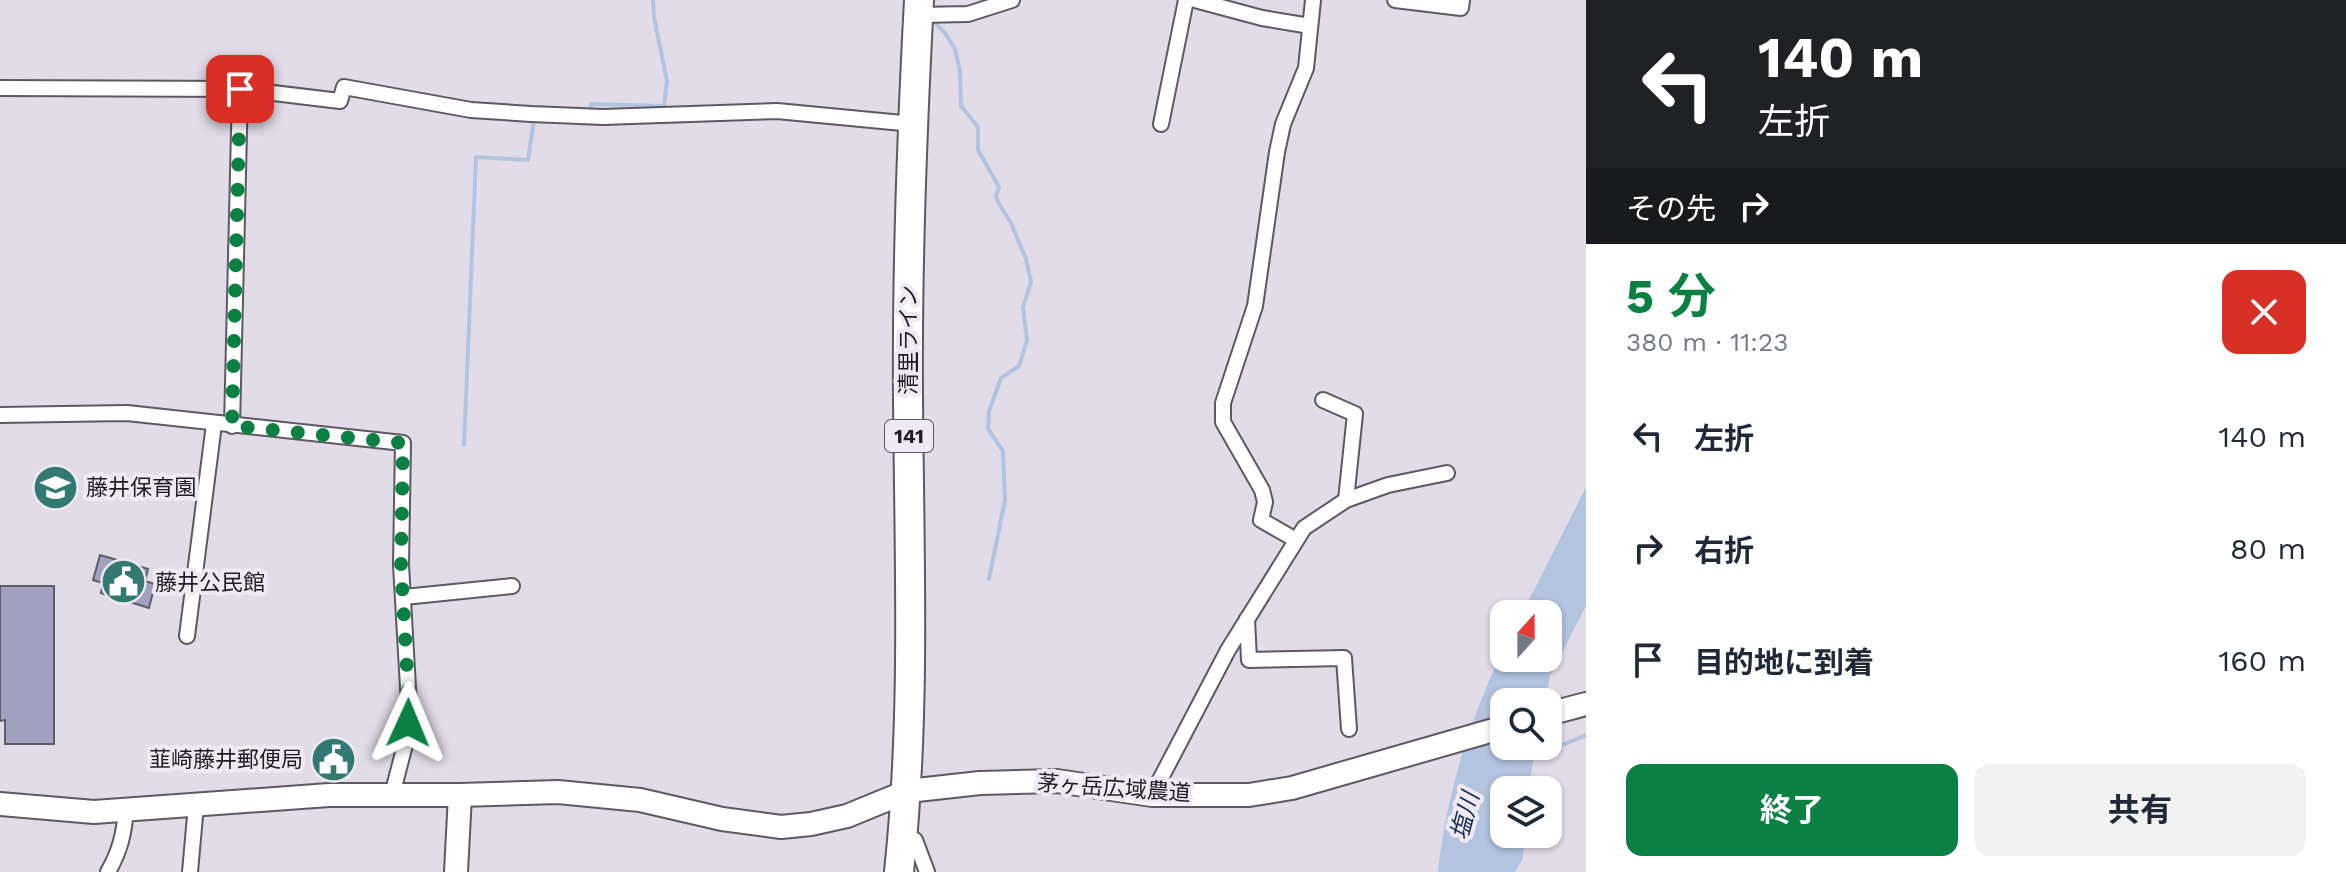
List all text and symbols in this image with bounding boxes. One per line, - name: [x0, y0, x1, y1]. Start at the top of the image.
- text: 140 m: [1758, 25, 1923, 91]
- icon: left: [1626, 32, 1730, 136]
- pin: [206, 55, 274, 123]
- icon: arrive: [218, 67, 262, 111]
- text: 左折: [1758, 101, 1830, 143]
- icon: right: [1732, 184, 1776, 228]
- text: その先: [1626, 191, 1716, 226]
- text: 5 分: [1626, 268, 1716, 325]
- button: close: [2222, 270, 2306, 354]
- street label: 清里ライン: [896, 285, 921, 395]
- text: 380 m · 11:23: [1626, 327, 1788, 357]
- icon: left: [1626, 414, 1670, 458]
- text: 140 m: [2218, 419, 2306, 454]
- road number: 141: [885, 420, 933, 452]
- text: 左折: [1694, 421, 1754, 456]
- school or university icon: 藤井保育園: [31, 463, 79, 511]
- place label: 藤井保育園: [86, 475, 196, 500]
- icon: right: [1626, 526, 1670, 570]
- text: 80 m: [2230, 531, 2306, 566]
- text: 右折: [1694, 533, 1754, 568]
- public building icon: 藤井公民館: [100, 558, 148, 606]
- place label: 藤井公民館: [155, 570, 265, 595]
- north arrow: [1490, 600, 1562, 672]
- map controls: [1490, 600, 1562, 848]
- icon: arrive: [1626, 638, 1670, 682]
- text: 160 m: [2219, 643, 2306, 678]
- text: 目的地に到着: [1694, 645, 1874, 680]
- position arrow: [366, 681, 450, 765]
- button: search: [1490, 688, 1562, 760]
- public building icon: 韮崎藤井郵便局: [310, 735, 358, 783]
- place label: 韮崎藤井郵便局: [149, 747, 303, 772]
- button: 終了: [1626, 764, 1958, 856]
- button: 共有: [1974, 764, 2306, 856]
- street label: 茅ヶ岳広域農道: [1036, 770, 1192, 806]
- button: layers: [1490, 776, 1562, 848]
- water label: 塩川: [1445, 786, 1486, 843]

